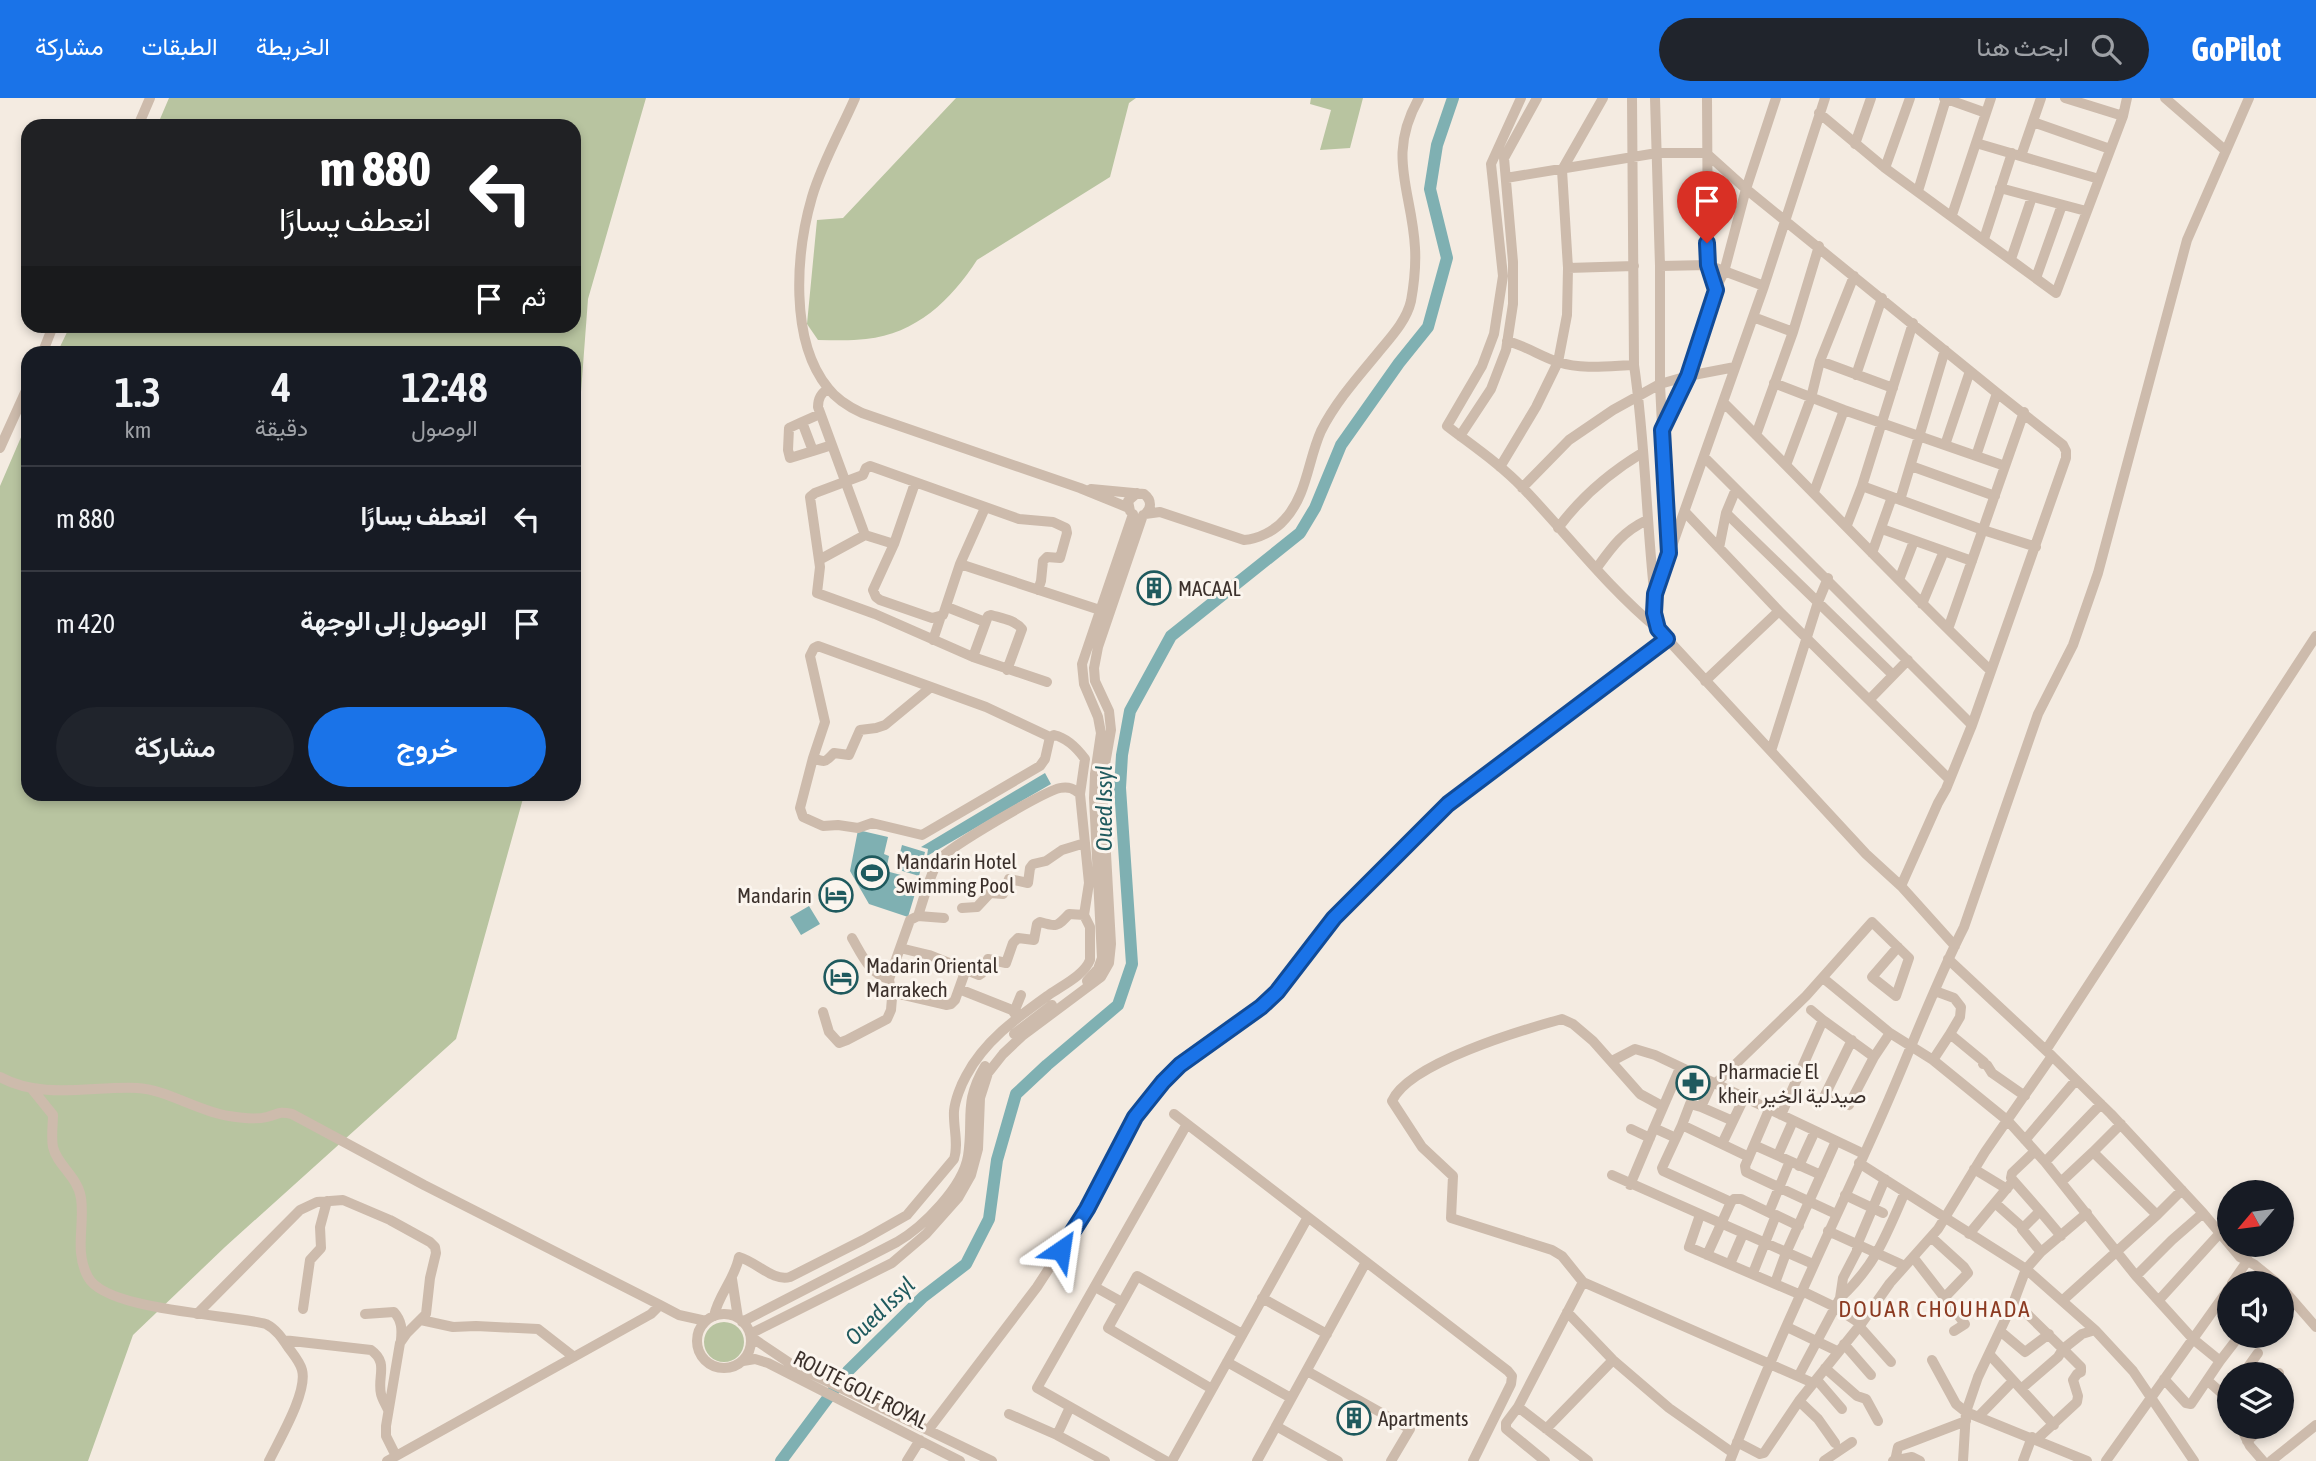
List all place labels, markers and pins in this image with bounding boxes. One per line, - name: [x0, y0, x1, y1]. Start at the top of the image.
- pin: [1677, 171, 1737, 243]
- building icon: MACAAL: [1135, 569, 1173, 607]
- place label: MACAAL: [1178, 576, 1241, 600]
- place label: Mandarin Hotel Swimming Pool: [896, 849, 1017, 897]
- sports icon: Mandarin Hotel Swimming Pool: [853, 854, 891, 892]
- hotel icon: Mandarin: [817, 876, 855, 914]
- place label: Mandarin: [737, 883, 812, 907]
- place label: Madarin Oriental Marrakech: [866, 953, 998, 1001]
- hotel icon: Madarin Oriental Marrakech: [822, 958, 860, 996]
- place label: Pharmacie El kheir صيدلية الخير: [1718, 1059, 1866, 1109]
- pharmacy icon: Pharmacie El kheir صيدلية الخير: [1674, 1064, 1712, 1102]
- building icon: Apartments: [1335, 1399, 1373, 1437]
- place label: Apartments: [1378, 1406, 1468, 1430]

